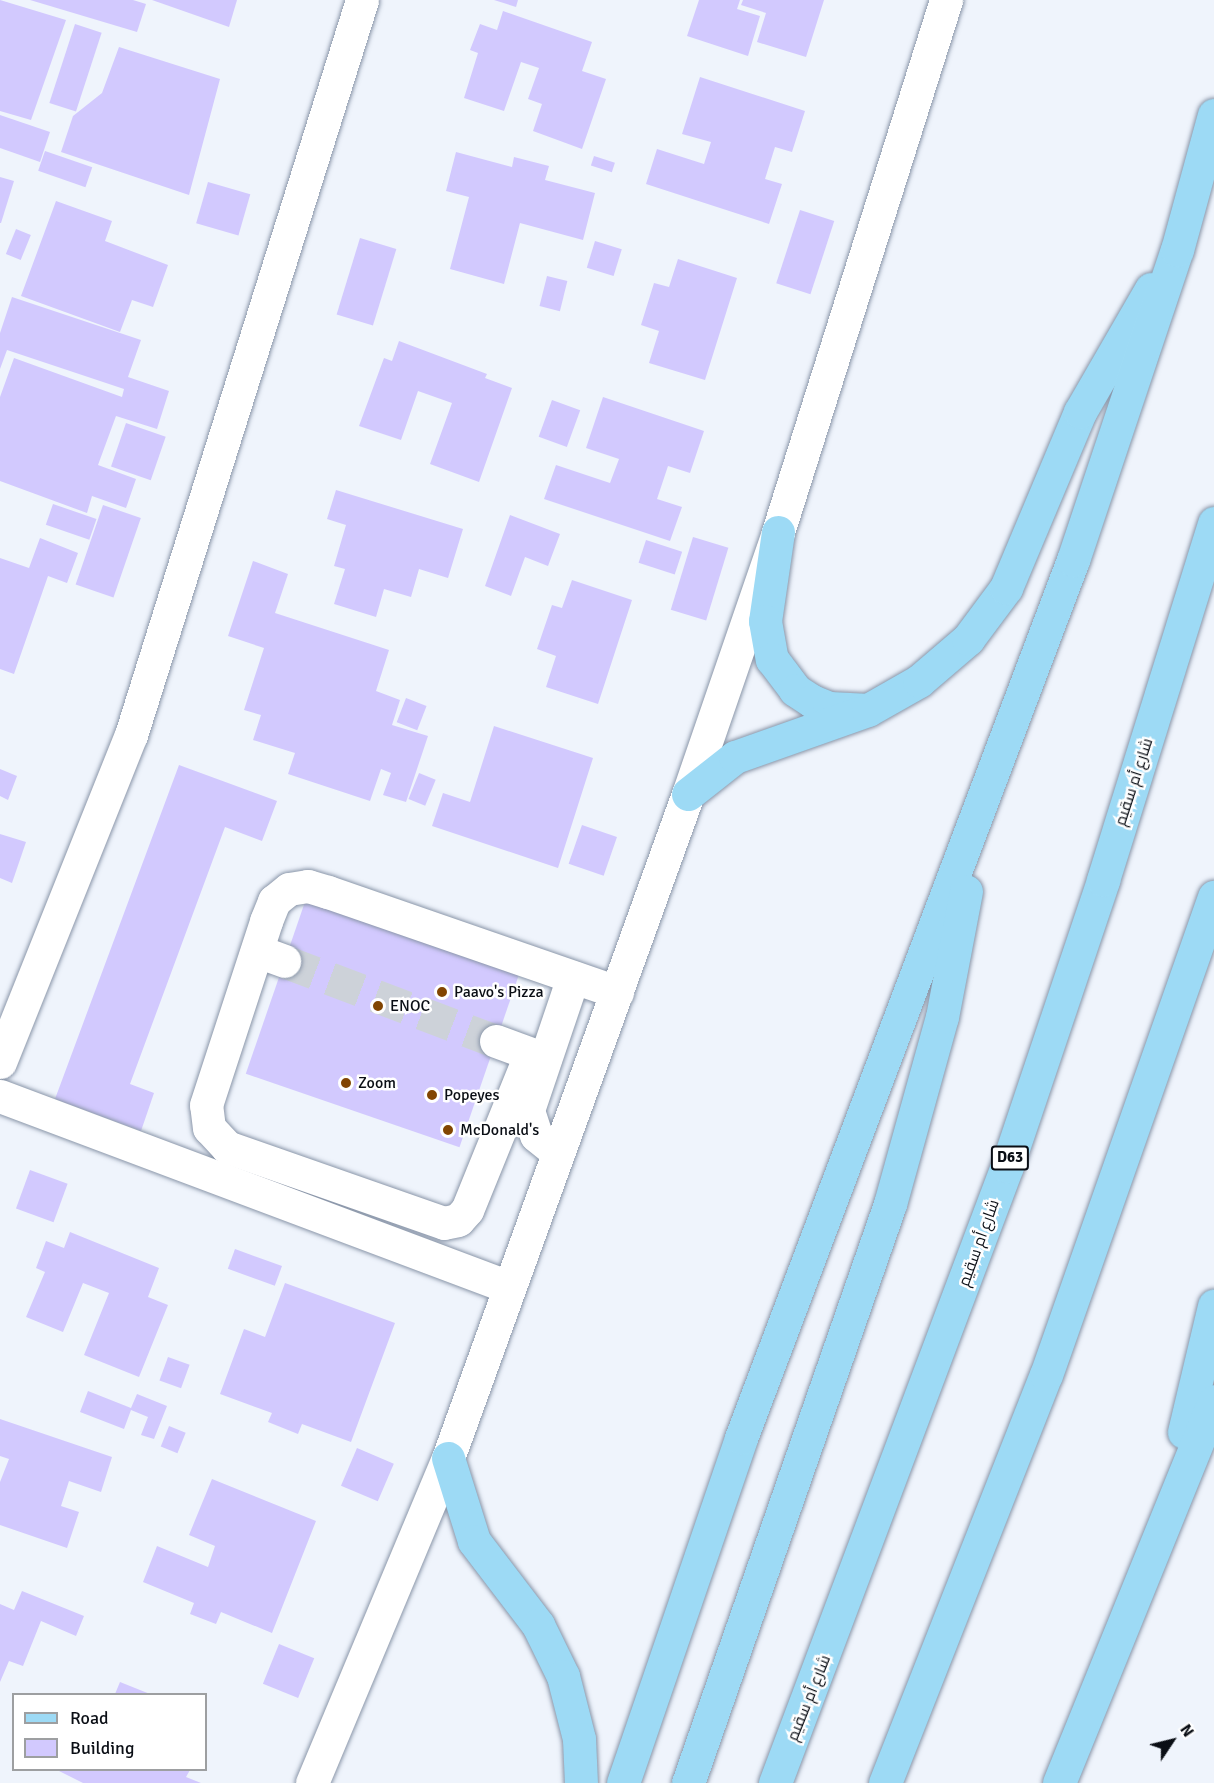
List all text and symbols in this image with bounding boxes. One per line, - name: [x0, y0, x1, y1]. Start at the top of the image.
- street label: شارع أم سقيم: [1111, 736, 1157, 828]
- place label: Paavo's Pizza: [454, 982, 544, 1002]
- marker: Paavo's Pizza: [435, 985, 449, 999]
- place label: ENOC: [390, 996, 430, 1016]
- marker: ENOC: [371, 999, 385, 1013]
- place label: Zoom: [358, 1073, 396, 1093]
- marker: Zoom: [339, 1076, 353, 1090]
- place label: Popeyes: [444, 1085, 500, 1105]
- marker: Popeyes: [425, 1088, 439, 1102]
- place label: McDonald's: [460, 1120, 539, 1140]
- marker: McDonald's: [441, 1123, 455, 1137]
- road number: D63: [990, 1146, 1030, 1170]
- street label: شارع أم سقيم: [954, 1197, 1004, 1289]
- street label: شارع أم سقيم: [783, 1652, 835, 1744]
- legend: [12, 1693, 207, 1771]
- text: Road: [70, 1707, 109, 1729]
- north arrow: [1142, 1711, 1202, 1771]
- text: N: [1175, 1720, 1198, 1741]
- text: Building: [70, 1737, 134, 1759]

